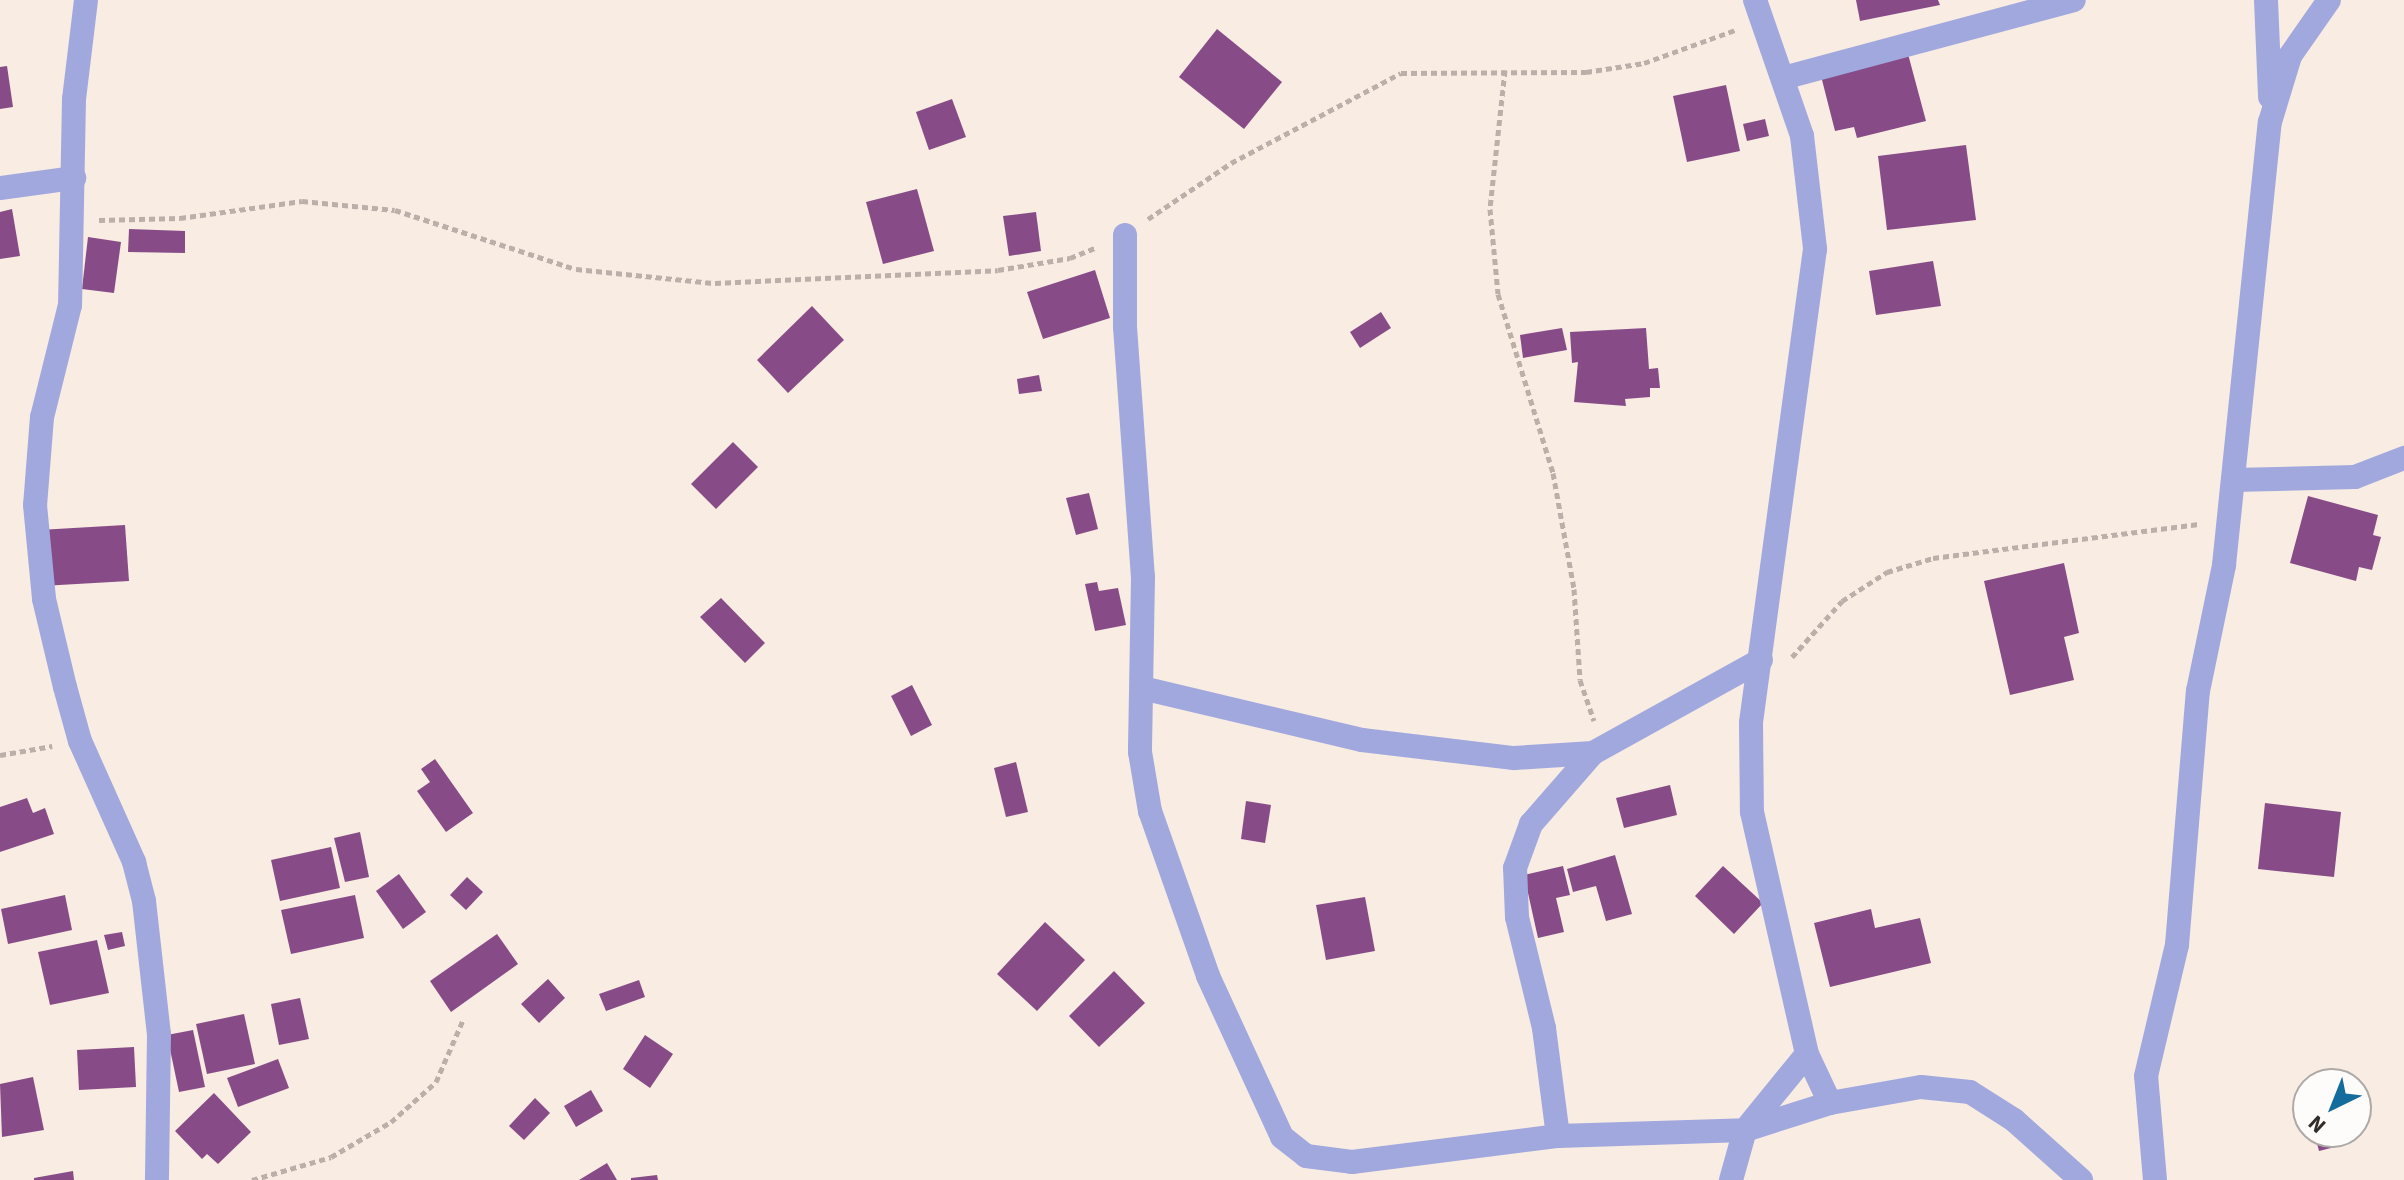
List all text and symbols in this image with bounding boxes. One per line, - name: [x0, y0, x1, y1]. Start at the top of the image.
- north arrow: [2292, 1068, 2372, 1148]
- text: N: [2301, 1107, 2333, 1141]

